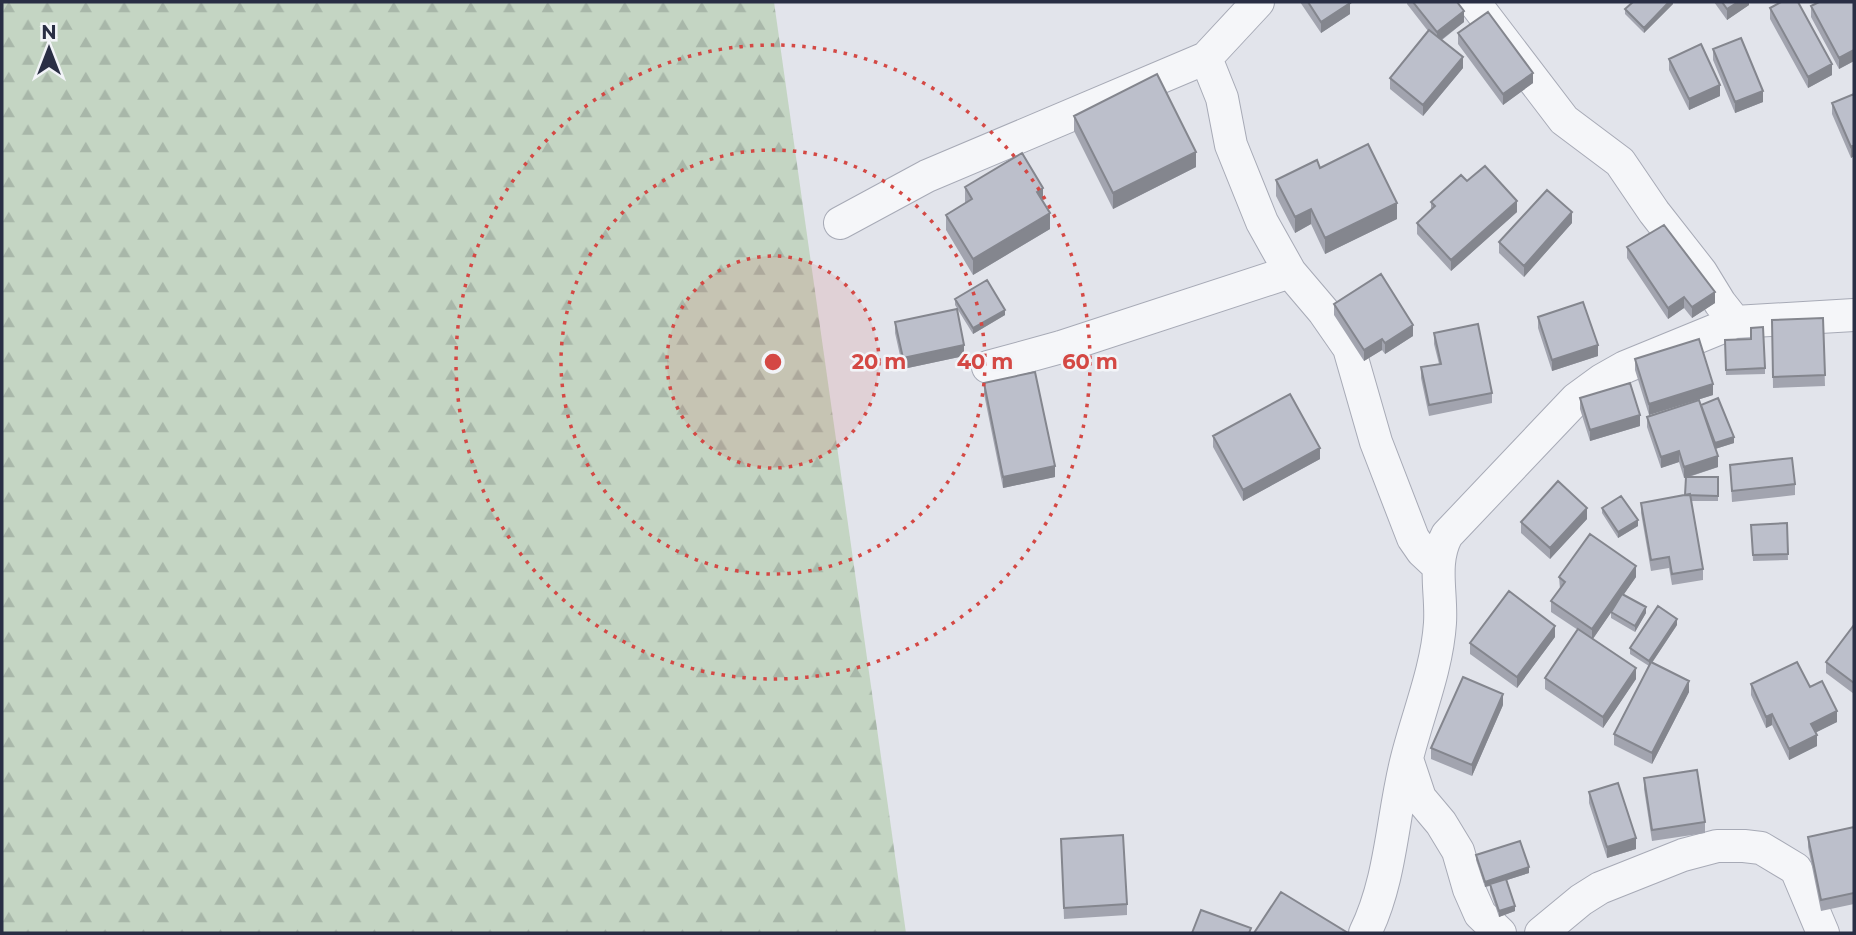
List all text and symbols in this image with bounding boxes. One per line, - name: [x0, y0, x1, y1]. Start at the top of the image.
- north arrow: [14, 14, 84, 84]
- text: N: [41, 21, 57, 44]
- text: 20 m: [852, 349, 906, 374]
- text: 40 m: [957, 349, 1013, 374]
- text: 60 m: [1062, 349, 1118, 374]
- centre of rings: [761, 350, 785, 374]

